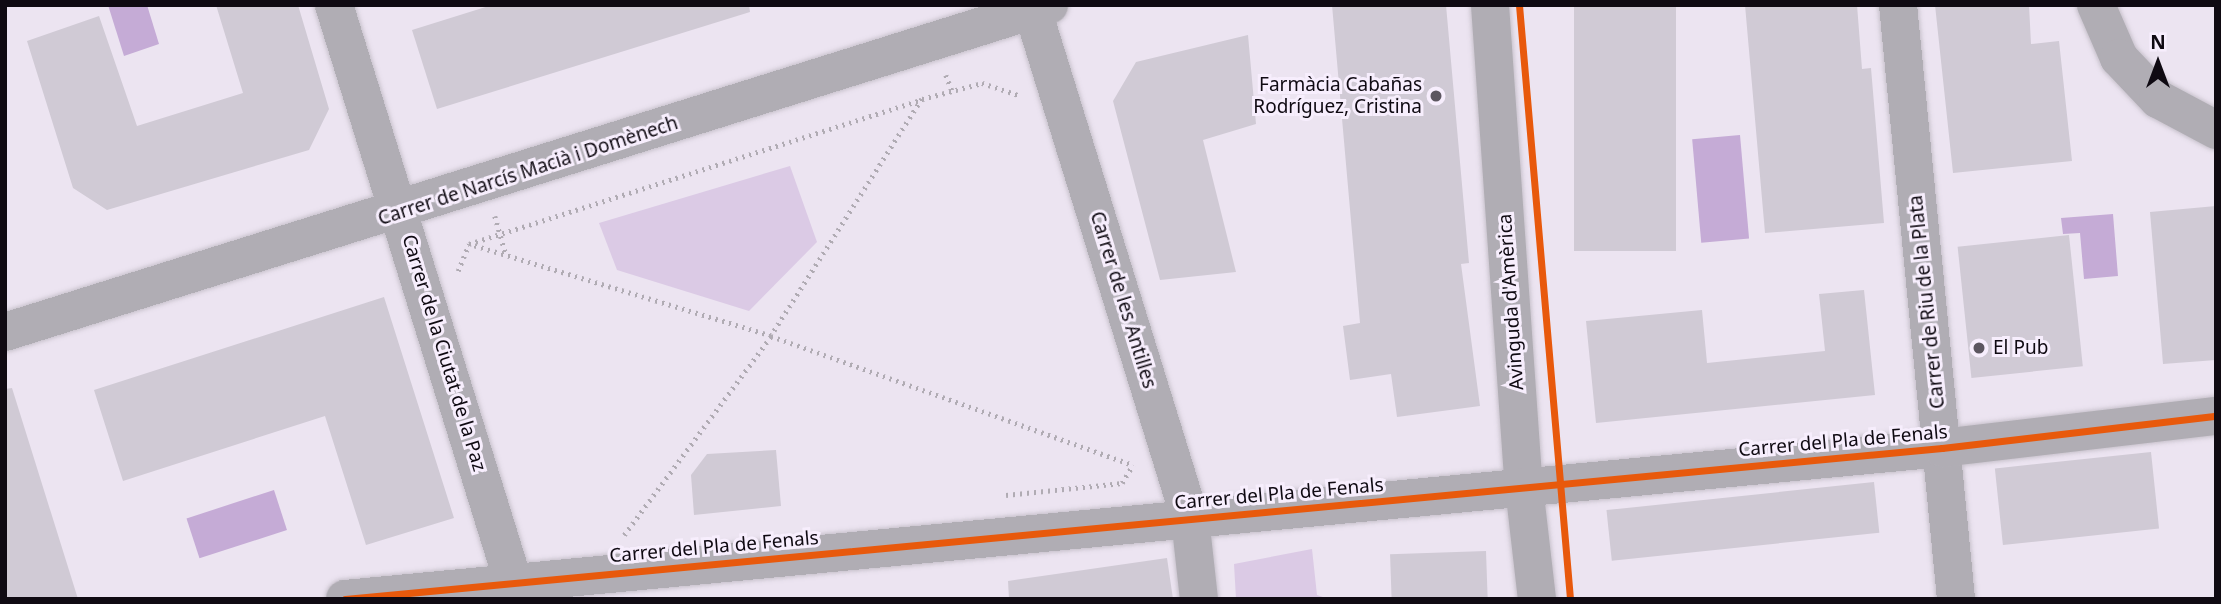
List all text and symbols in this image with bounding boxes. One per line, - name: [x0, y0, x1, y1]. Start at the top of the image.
- north arrow: [2123, 28, 2193, 98]
- text: N: [2150, 29, 2166, 55]
- place label: Farmàcia Cabañas Rodríguez, Cristina: [1253, 74, 1422, 118]
- marker: Farmàcia Cabañas Rodríguez, Cristina: [1428, 88, 1444, 104]
- street label: Carrer de Narcís Macià i Domènech: [375, 112, 681, 230]
- street label: Carrer de Riu de la Plata: [1904, 194, 1950, 410]
- street label: Carrer de les Antilles: [1085, 209, 1161, 391]
- street label: Avinguda d'Amèrica: [1493, 213, 1529, 391]
- street label: Carrer de la Ciutat de la Paz: [397, 232, 491, 474]
- place label: El Pub: [1993, 337, 2048, 359]
- marker: El Pub: [1971, 340, 1987, 356]
- street label: Carrer del Pla de Fenals: [1737, 420, 1949, 462]
- street label: Carrer del Pla de Fenals: [1173, 473, 1385, 515]
- street label: Carrer del Pla de Fenals: [608, 526, 820, 568]

